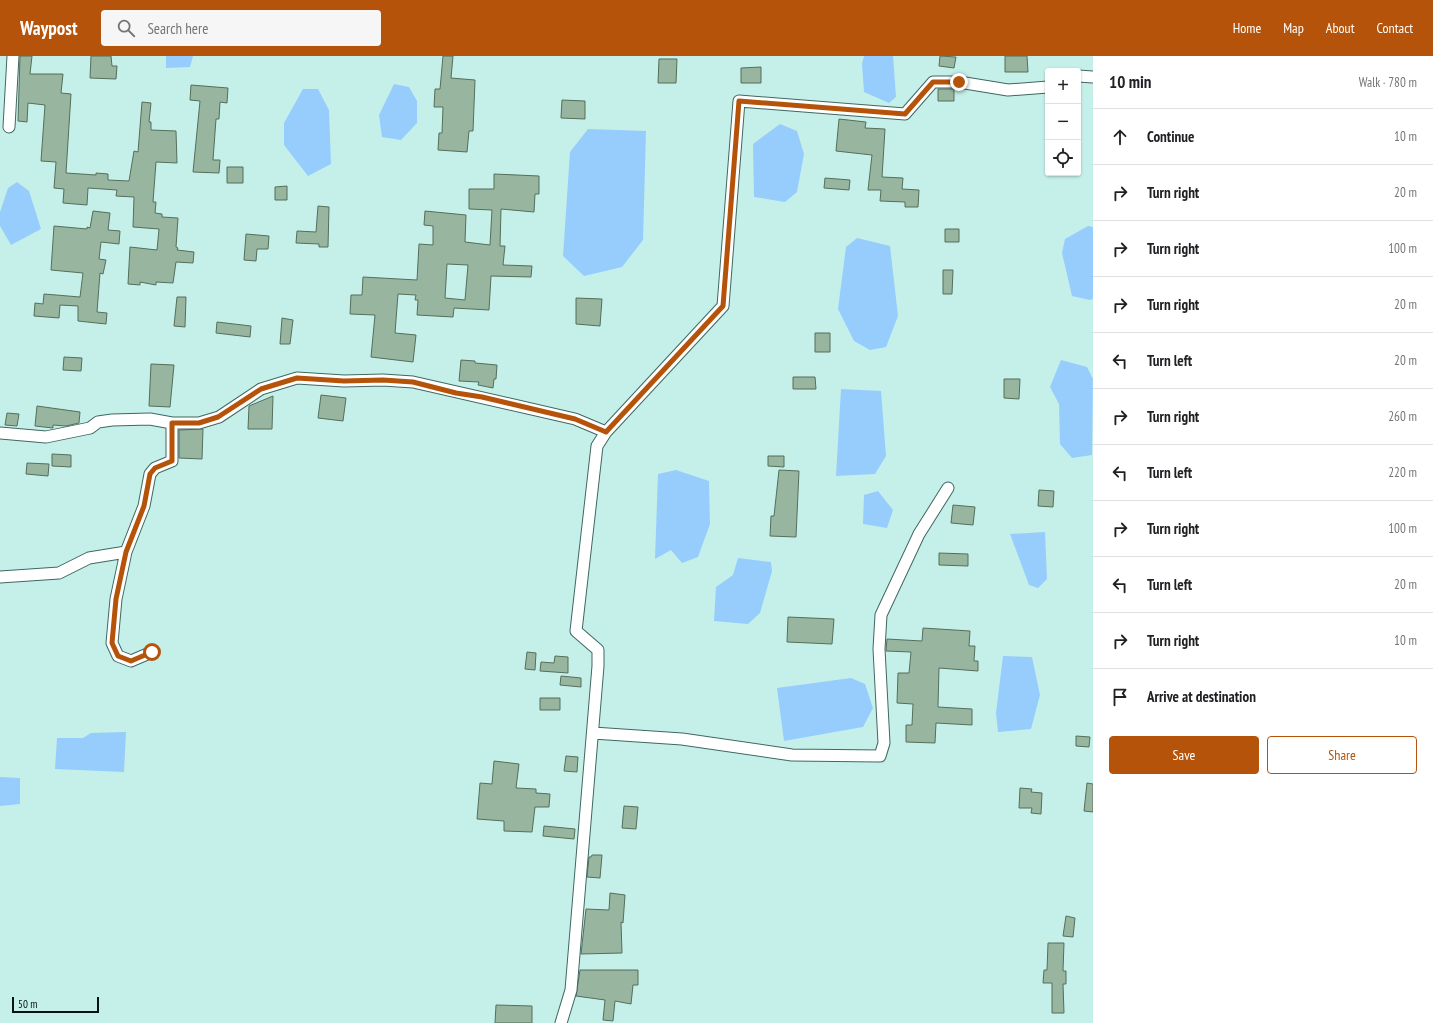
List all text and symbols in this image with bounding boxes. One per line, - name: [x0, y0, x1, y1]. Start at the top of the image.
- search box: [101, 10, 381, 46]
- text: Waypost: [20, 16, 77, 40]
- icon: search: [115, 17, 137, 39]
- text: Search here: [147, 19, 208, 38]
- text: Home: [1233, 19, 1261, 37]
- text: Map: [1283, 19, 1304, 37]
- text: About: [1326, 19, 1355, 37]
- text: Contact: [1377, 19, 1413, 37]
- map controls: [1045, 68, 1081, 176]
- button: +: [1045, 68, 1081, 104]
- text: 10 min: [1109, 71, 1151, 93]
- route end: [950, 73, 968, 91]
- text: Walk · 780 m: [1359, 74, 1417, 91]
- button: −: [1045, 104, 1081, 140]
- icon: ahead: [1109, 126, 1131, 148]
- text: Continue: [1147, 127, 1194, 146]
- text: 10 m: [1394, 128, 1417, 145]
- button: locate: [1045, 140, 1081, 176]
- icon: right: [1109, 182, 1131, 204]
- text: Turn right: [1147, 183, 1199, 202]
- text: 20 m: [1394, 184, 1417, 201]
- icon: right: [1109, 238, 1131, 260]
- text: Turn right: [1147, 239, 1199, 258]
- text: 100 m: [1388, 240, 1417, 257]
- icon: right: [1109, 294, 1131, 316]
- text: Turn right: [1147, 295, 1199, 314]
- text: 20 m: [1394, 296, 1417, 313]
- icon: left: [1109, 350, 1131, 372]
- text: Turn left: [1147, 351, 1192, 370]
- text: 20 m: [1394, 352, 1417, 369]
- icon: right: [1109, 406, 1131, 428]
- text: Turn right: [1147, 407, 1199, 426]
- text: 260 m: [1388, 408, 1417, 425]
- icon: left: [1109, 462, 1131, 484]
- text: Turn left: [1147, 463, 1192, 482]
- text: 220 m: [1388, 464, 1417, 481]
- icon: right: [1109, 518, 1131, 540]
- text: Turn right: [1147, 519, 1199, 538]
- text: 100 m: [1388, 520, 1417, 537]
- icon: left: [1109, 574, 1131, 596]
- text: Turn left: [1147, 575, 1192, 594]
- text: 20 m: [1394, 576, 1417, 593]
- icon: right: [1109, 630, 1131, 652]
- text: Turn right: [1147, 631, 1199, 650]
- text: 10 m: [1394, 632, 1417, 649]
- route start: [143, 643, 161, 661]
- icon: arrive: [1109, 686, 1131, 708]
- text: Arrive at destination: [1147, 687, 1256, 706]
- button: Save: [1109, 736, 1259, 774]
- button: Share: [1267, 736, 1417, 774]
- scale bar: [12, 995, 99, 1014]
- text: 50 m: [18, 997, 37, 1011]

